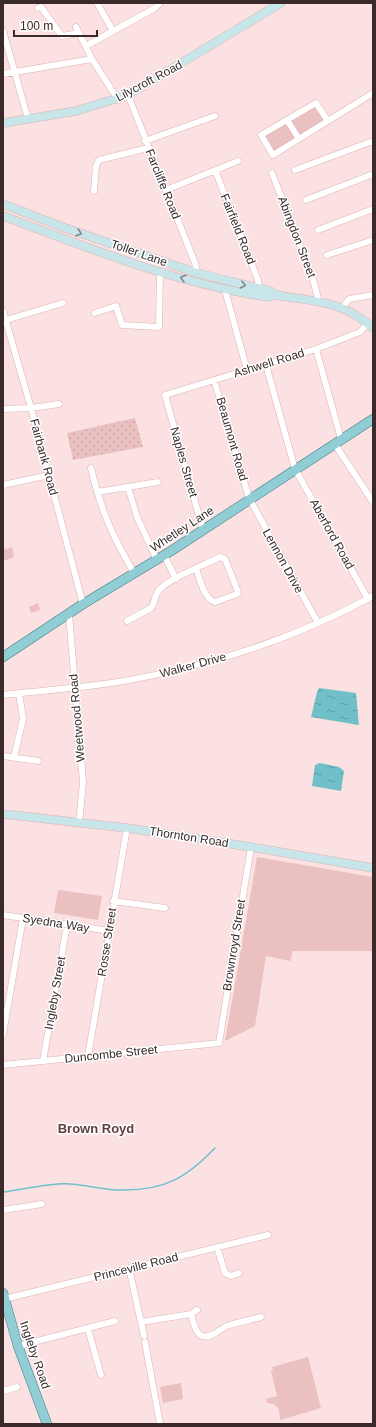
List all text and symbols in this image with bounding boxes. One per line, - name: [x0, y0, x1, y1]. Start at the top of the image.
- scale bar: [14, 12, 97, 38]
- text: 100 m: [20, 19, 53, 33]
- street label: Lilycroft Road: [113, 58, 185, 104]
- street label: Farcliffe Road: [143, 147, 183, 221]
- street label: Fairfield Road: [218, 192, 258, 266]
- street label: Abingdon Street: [275, 194, 319, 280]
- one-way arrow: [75, 228, 82, 236]
- street label: Toller Lane: [109, 237, 169, 269]
- one-way arrow: [180, 274, 187, 283]
- one-way arrow: [239, 281, 246, 289]
- street label: Ashwell Road: [232, 346, 306, 380]
- street label: Beaumont Road: [213, 395, 251, 483]
- street label: Fairbank Road: [27, 417, 61, 497]
- street label: Naples Street: [167, 425, 201, 500]
- street label: Aberford Road: [307, 496, 357, 572]
- street label: Whetley Lane: [147, 503, 217, 555]
- street label: Lennon Drive: [260, 526, 307, 596]
- street label: Walker Drive: [158, 649, 228, 681]
- street label: Weetwood Road: [66, 673, 88, 763]
- street label: Thornton Road: [148, 824, 230, 850]
- street label: Brownroyd Street: [220, 897, 248, 992]
- street label: Rosse Street: [95, 906, 119, 977]
- street label: Syedna Way: [22, 911, 90, 935]
- street label: Ingleby Street: [42, 955, 68, 1031]
- street label: Duncombe Street: [64, 1042, 159, 1066]
- district label: Brown Royd: [58, 1121, 134, 1136]
- street label: Princeville Road: [92, 1250, 180, 1284]
- street label: Ingleby Road: [17, 1319, 53, 1391]

